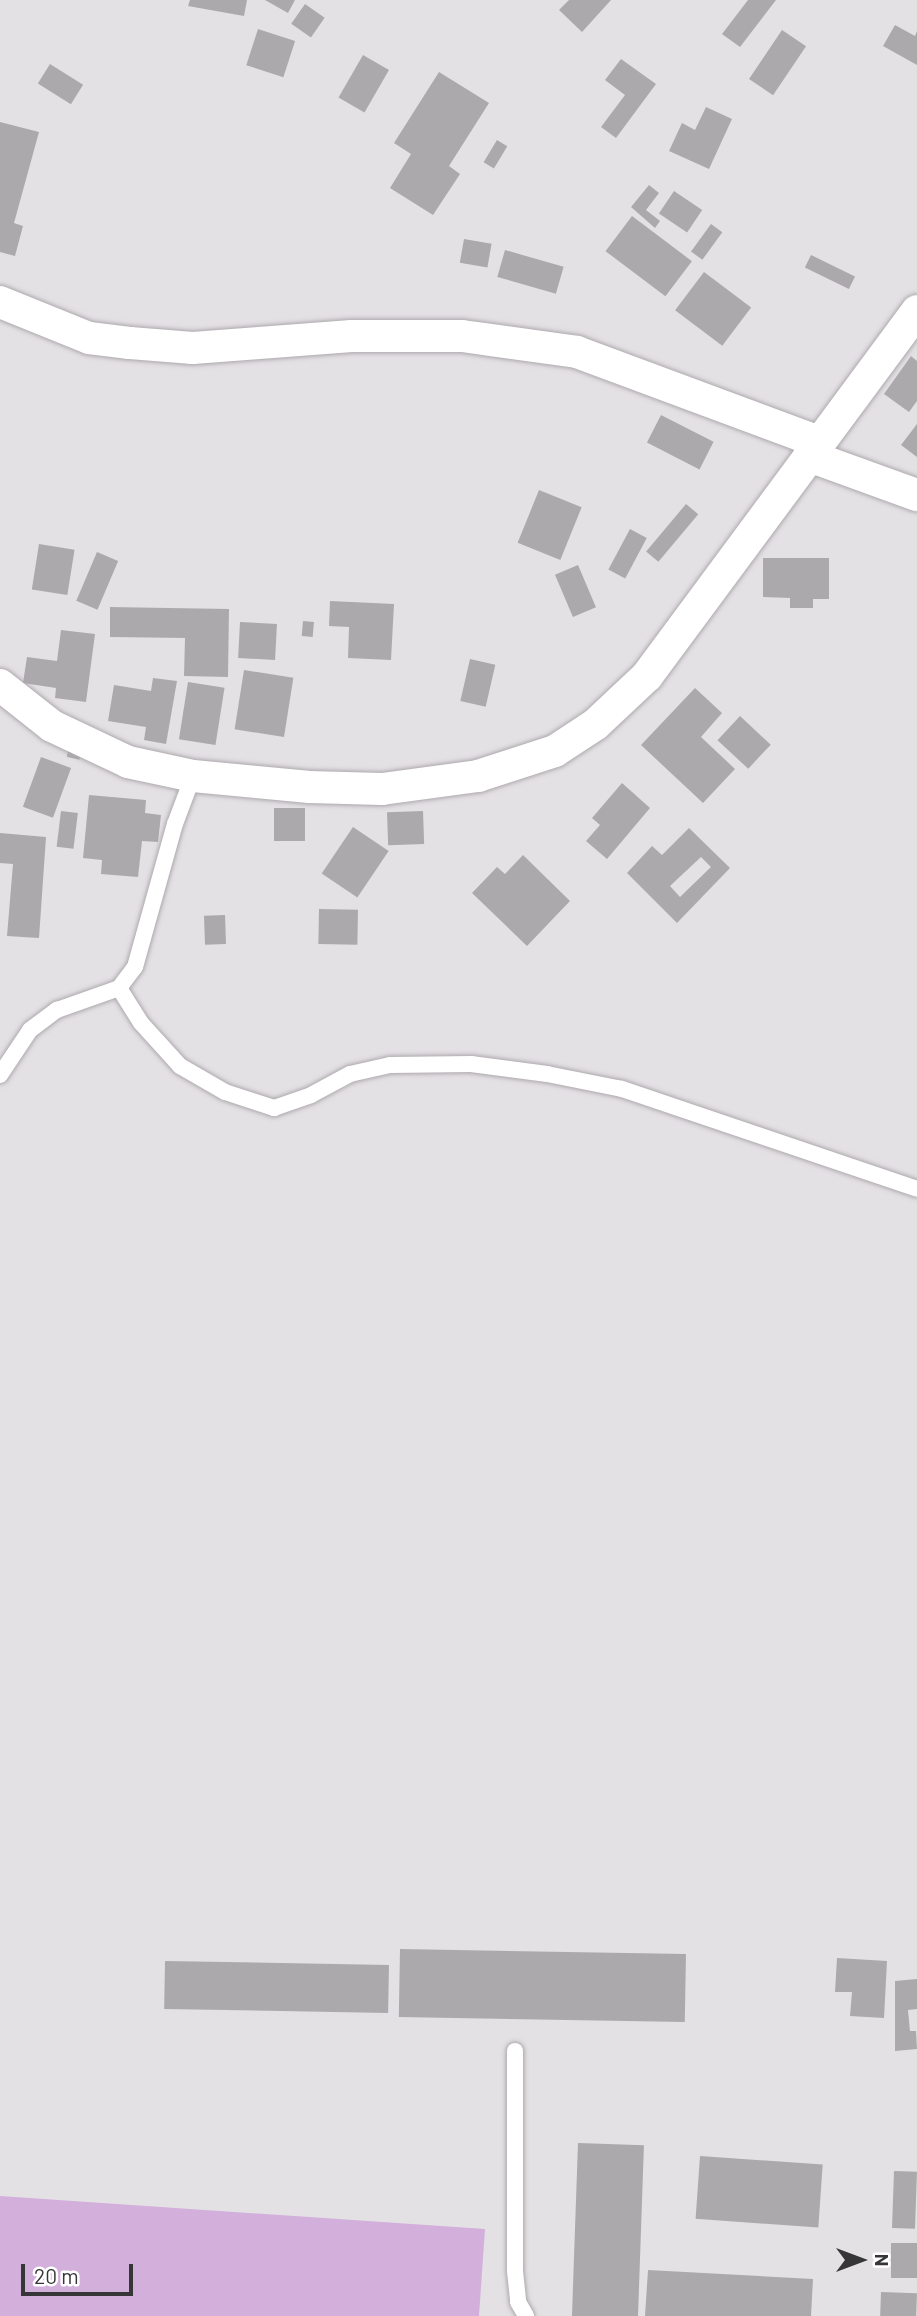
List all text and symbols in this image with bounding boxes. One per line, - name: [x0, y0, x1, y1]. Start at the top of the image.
- north arrow: [826, 2225, 896, 2295]
- scale bar: [24, 2250, 136, 2294]
- text: N: [871, 2254, 894, 2266]
- text: 20 m: [34, 2263, 79, 2288]

